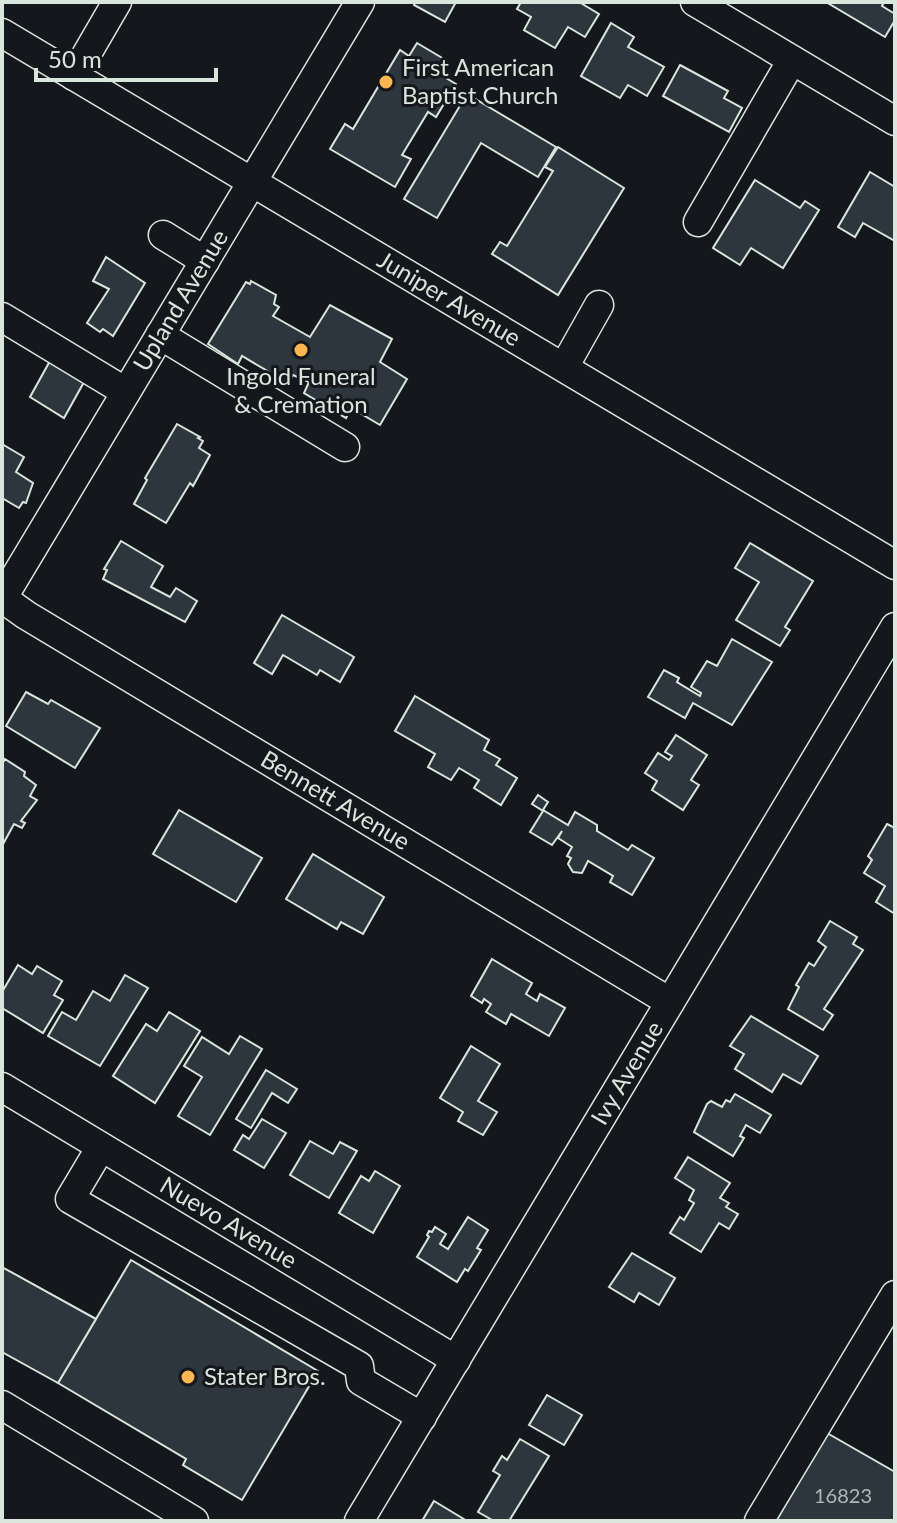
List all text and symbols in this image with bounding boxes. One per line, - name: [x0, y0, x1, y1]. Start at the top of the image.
- scale bar: [36, 32, 216, 82]
- text: 50 m: [48, 44, 102, 73]
- place label: First American Baptist Church: [402, 52, 558, 109]
- marker: First American Baptist Church: [377, 73, 395, 91]
- street label: Upland Avenue: [126, 224, 233, 376]
- street label: Juniper Avenue: [373, 244, 526, 352]
- marker: Ingold Funeral & Cremation: [292, 341, 310, 359]
- place label: Ingold Funeral & Cremation: [226, 361, 376, 418]
- street label: Bennett Avenue: [256, 744, 416, 855]
- street label: Ivy Avenue: [584, 1016, 668, 1130]
- street label: Nuevo Avenue: [155, 1170, 303, 1274]
- place label: Stater Bros.: [204, 1361, 326, 1390]
- marker: Stater Bros.: [179, 1368, 197, 1386]
- house number: 16823: [814, 1483, 872, 1507]

